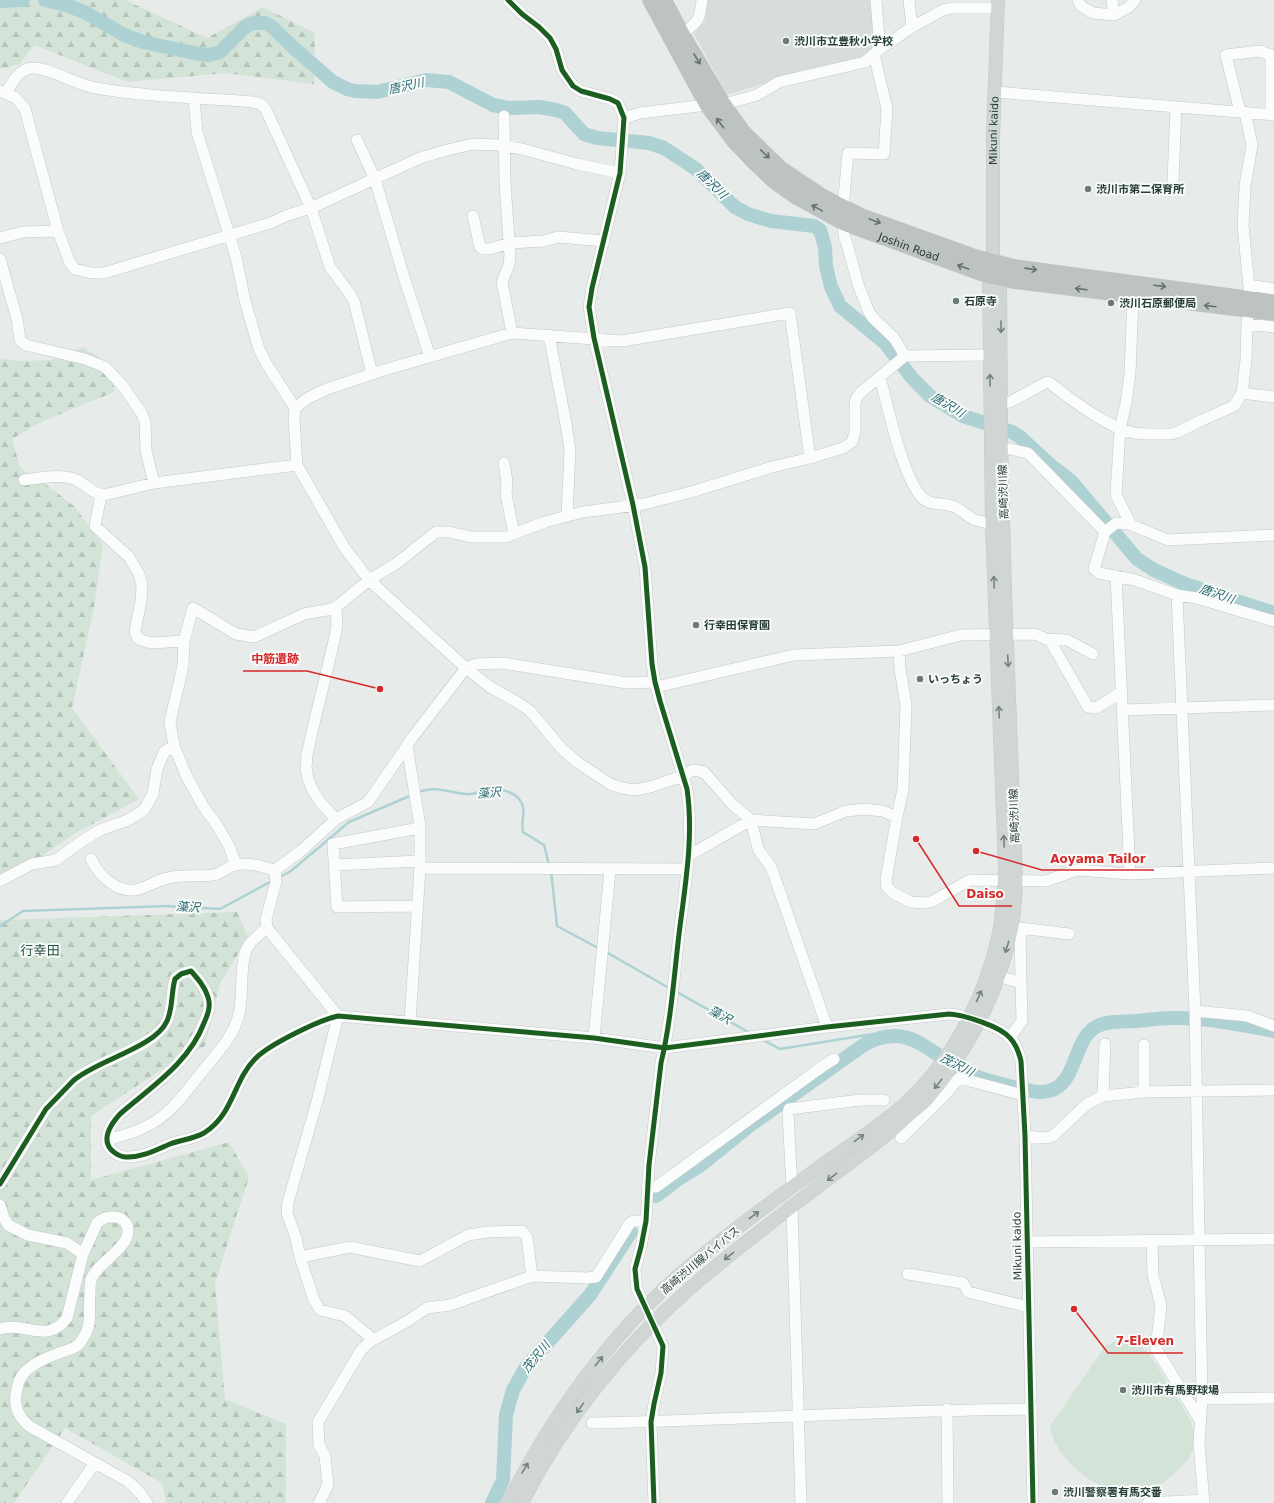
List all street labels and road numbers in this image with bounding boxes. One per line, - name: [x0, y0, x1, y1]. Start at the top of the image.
- street label: Mikuni kaido: [987, 96, 1001, 165]
- street label: Joshin Road: [876, 230, 941, 264]
- street label: 高崎渋川線: [996, 464, 1011, 520]
- street label: 高崎渋川線: [1007, 788, 1022, 844]
- street label: Mikuni kaido: [1010, 1211, 1025, 1280]
- street label: 高崎渋川線バイパス: [658, 1224, 742, 1297]

